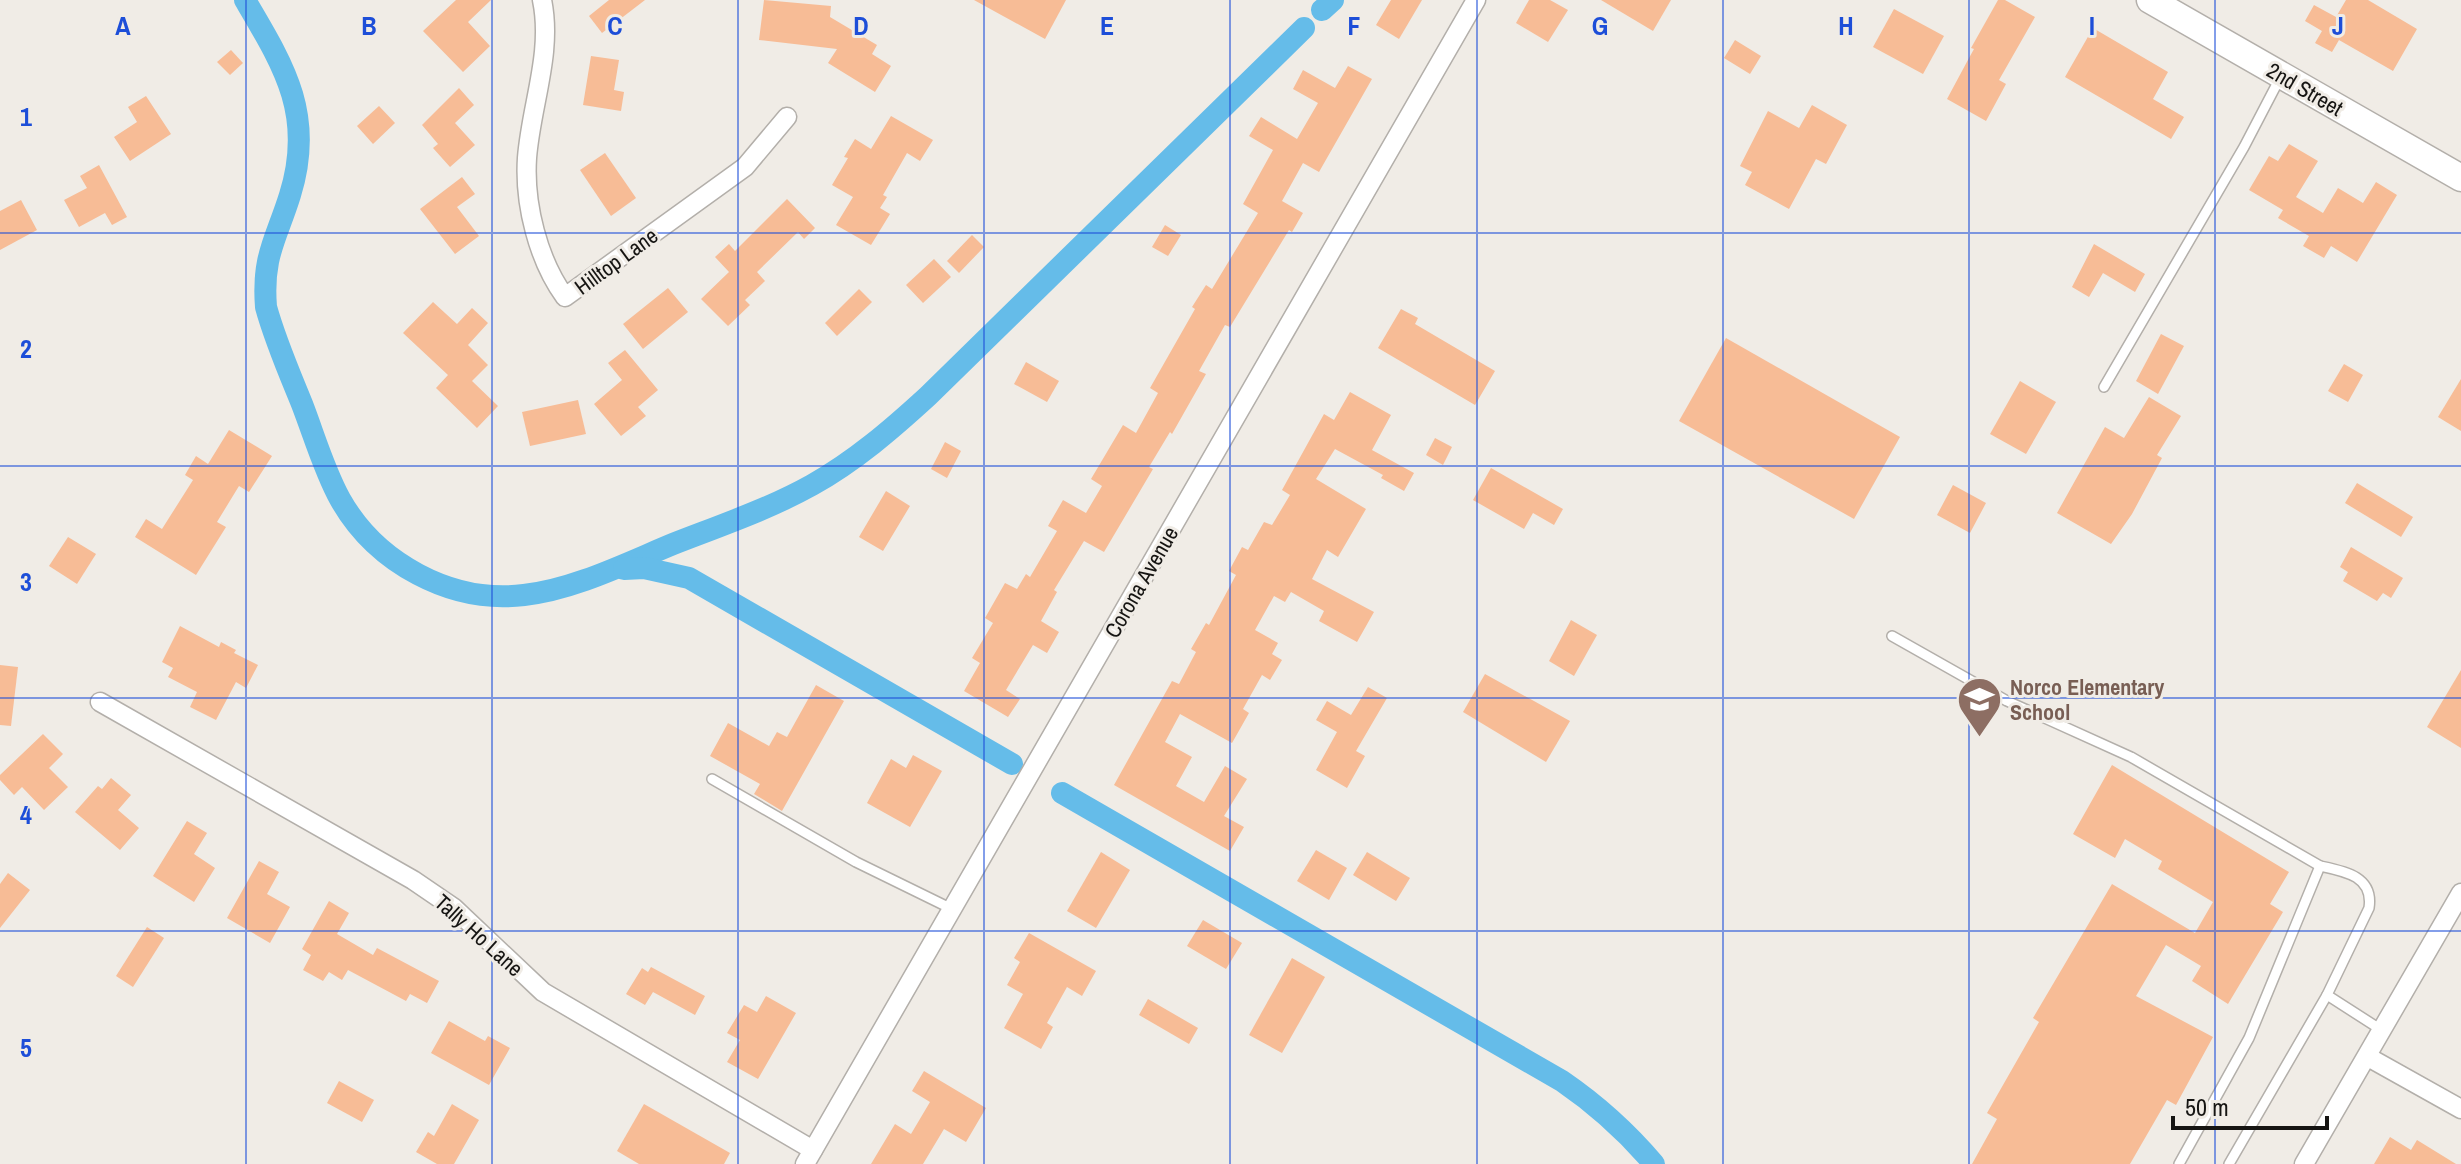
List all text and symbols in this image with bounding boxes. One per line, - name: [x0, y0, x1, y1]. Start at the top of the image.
- text: A: [115, 8, 131, 43]
- text: B: [361, 8, 377, 43]
- text: C: [607, 8, 623, 43]
- text: D: [853, 8, 869, 43]
- text: E: [1100, 8, 1114, 43]
- text: F: [1347, 8, 1361, 43]
- text: G: [1592, 8, 1608, 43]
- text: H: [1838, 8, 1854, 43]
- text: I: [2089, 8, 2095, 43]
- text: J: [2332, 8, 2344, 43]
- street label: 2nd Street: [2261, 55, 2349, 123]
- text: 1: [20, 99, 32, 134]
- street label: Hilltop Lane: [568, 221, 664, 301]
- text: 2: [20, 331, 32, 366]
- street label: Corona Avenue: [1097, 521, 1185, 643]
- text: 3: [20, 564, 32, 599]
- place label: Norco Elementary School: [2010, 672, 2164, 727]
- school or university icon: Norco Elementary School: [1955, 676, 2003, 739]
- text: 4: [20, 797, 32, 832]
- street label: Tally Ho Lane: [428, 887, 530, 983]
- text: 5: [20, 1030, 32, 1065]
- scale bar: [2173, 1080, 2327, 1130]
- text: 50 m: [2185, 1091, 2229, 1123]

